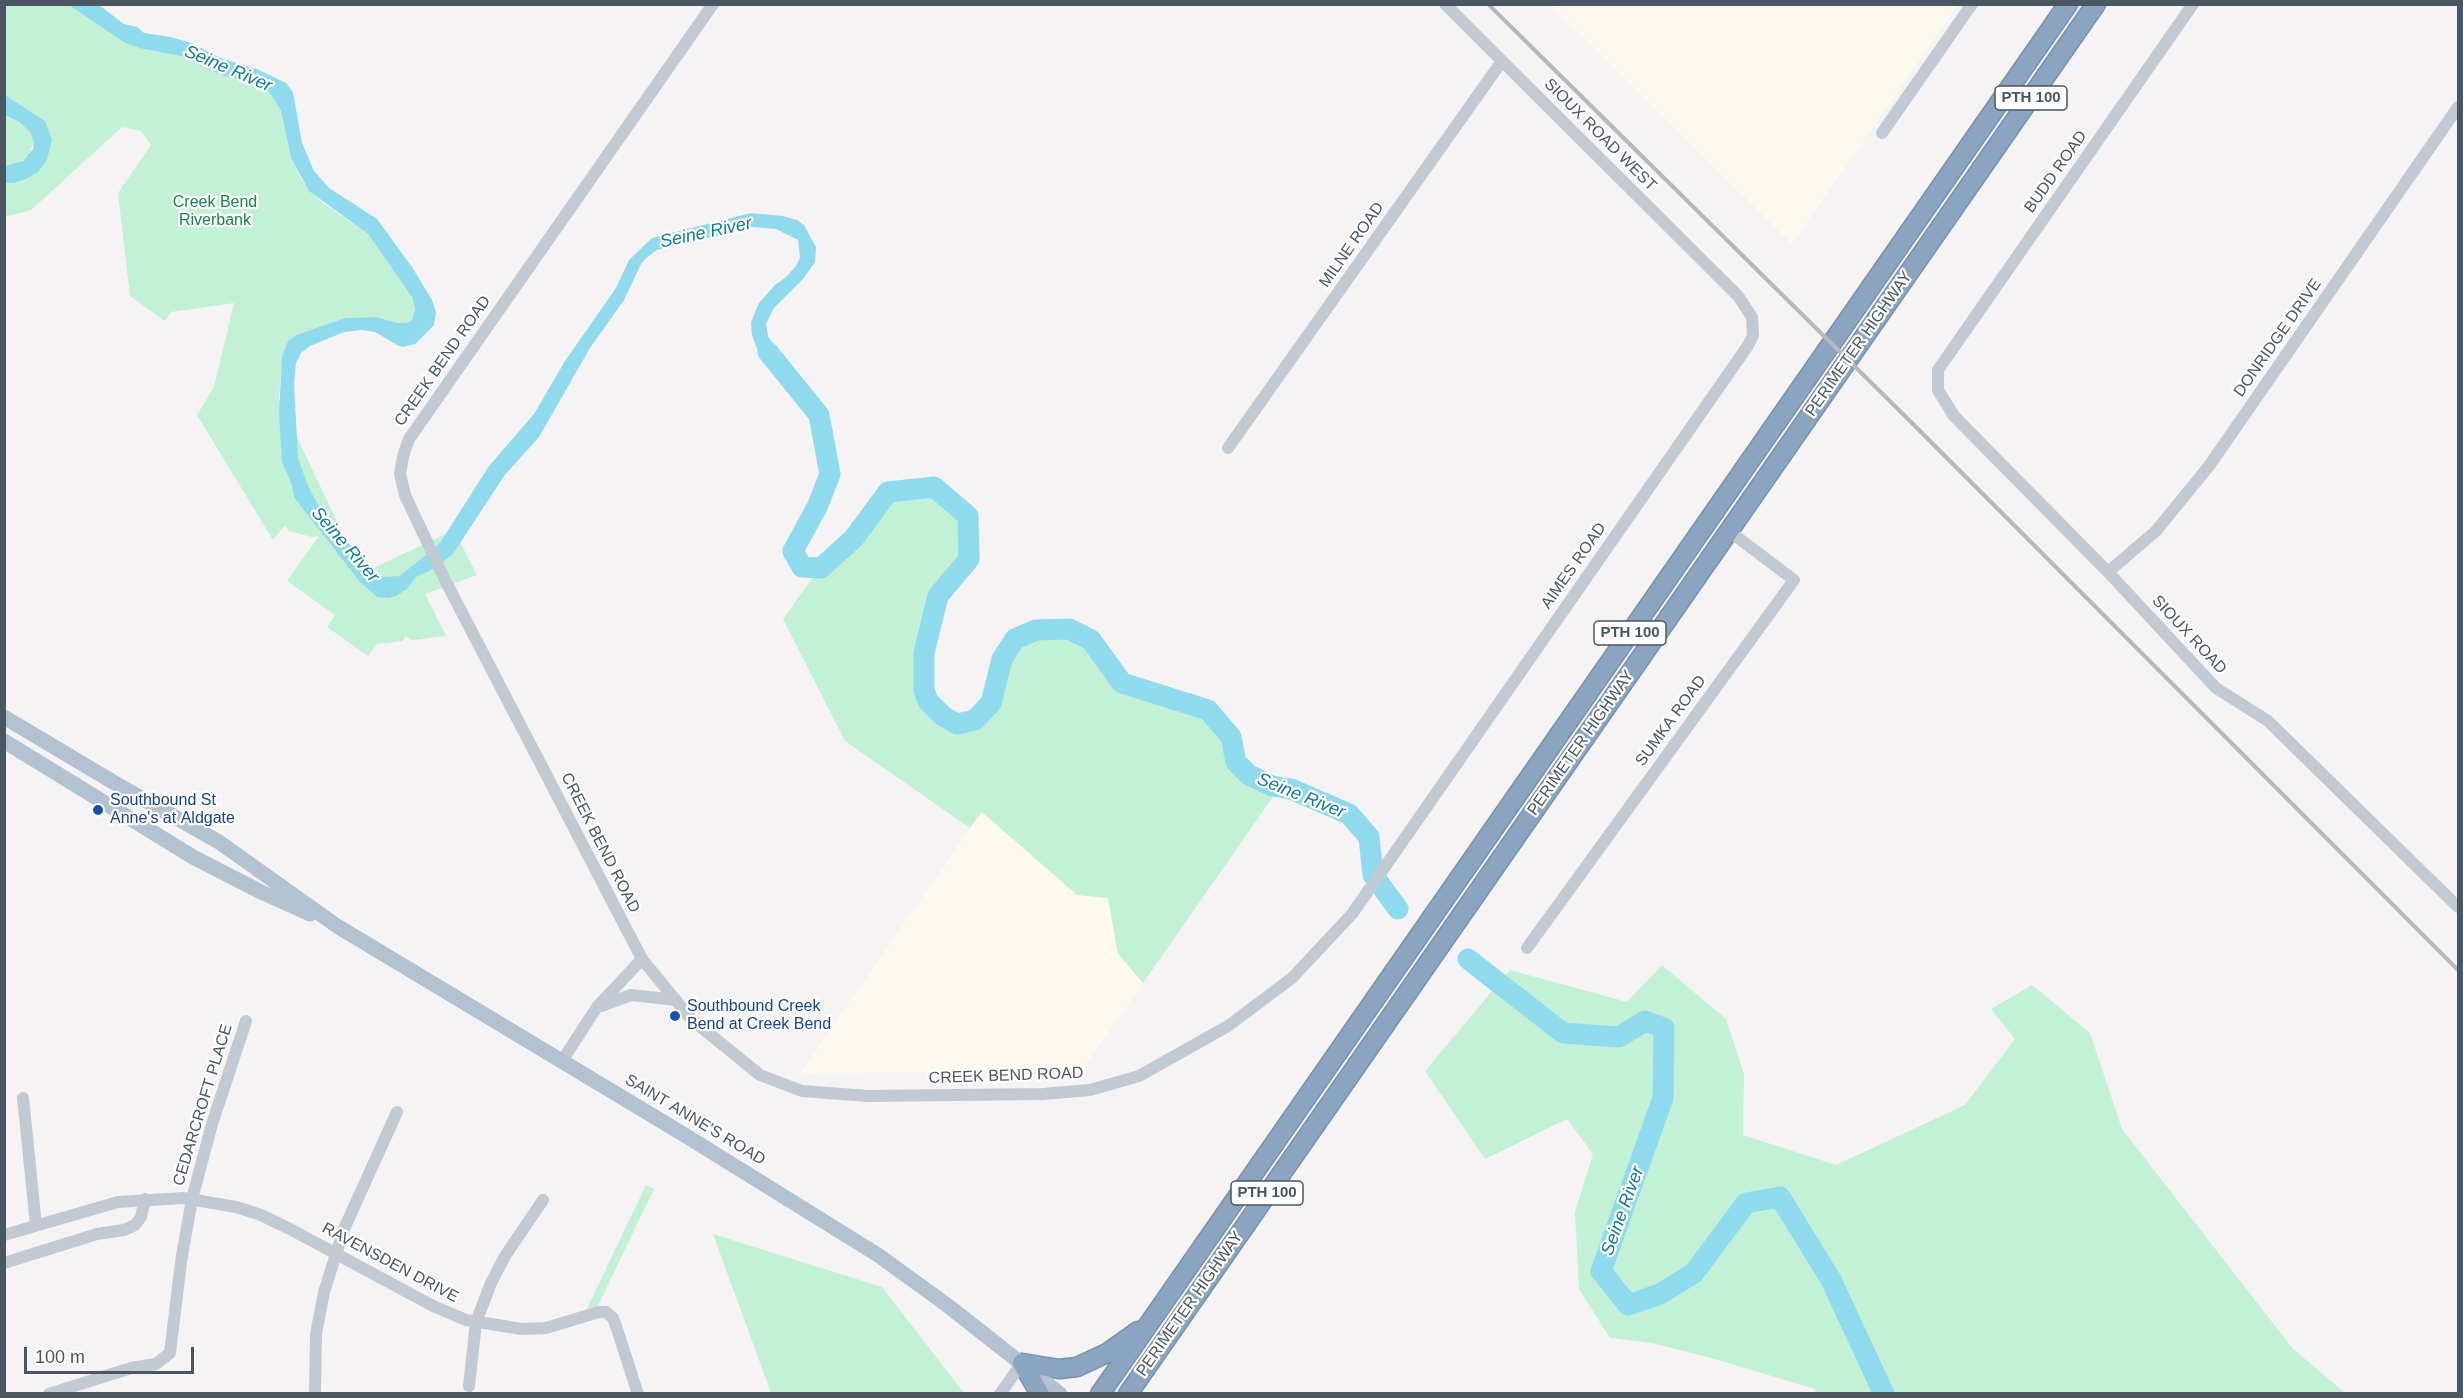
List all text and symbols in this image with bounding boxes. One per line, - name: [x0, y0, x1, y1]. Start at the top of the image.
- water label: Seine River: [181, 41, 275, 97]
- street label: SIOUX ROAD WEST: [1540, 75, 1660, 195]
- road number: PTH 100: [1995, 86, 2067, 110]
- street label: BUDD ROAD: [2021, 127, 2091, 217]
- park label: Creek Bend Riverbank: [173, 193, 257, 231]
- street label: MILNE ROAD: [1316, 199, 1388, 291]
- water label: Seine River: [658, 213, 754, 253]
- street label: PERIMETER HIGHWAY: [1802, 268, 1916, 420]
- street label: DONRIDGE DRIVE: [2230, 275, 2326, 401]
- street label: CREEK BEND ROAD: [391, 292, 495, 430]
- water label: Seine River: [306, 503, 384, 587]
- street label: AIMES ROAD: [1537, 519, 1611, 613]
- street label: SIOUX ROAD: [2148, 592, 2230, 678]
- road number: PTH 100: [1594, 621, 1666, 645]
- street label: PERIMETER HIGHWAY: [1524, 667, 1638, 819]
- street label: SUMKA ROAD: [1632, 672, 1710, 770]
- water label: Seine River: [1254, 769, 1348, 823]
- street label: CREEK BEND ROAD: [556, 770, 644, 916]
- place label: Southbound St Anne's at Aldgate: [110, 791, 235, 829]
- marker: Southbound St Anne's at Aldgate: [91, 803, 105, 817]
- place label: Southbound Creek Bend at Creek Bend: [687, 997, 831, 1035]
- marker: Southbound Creek Bend at Creek Bend: [668, 1009, 682, 1023]
- street label: CEDARCROFT PLACE: [169, 1022, 237, 1188]
- street label: CREEK BEND ROAD: [928, 1064, 1084, 1088]
- street label: SAINT ANNE'S ROAD: [621, 1070, 769, 1170]
- water label: Seine River: [1597, 1164, 1649, 1258]
- road number: PTH 100: [1231, 1181, 1303, 1205]
- street label: RAVENSDEN DRIVE: [319, 1219, 461, 1307]
- street label: PERIMETER HIGHWAY: [1133, 1228, 1247, 1380]
- scale bar: [27, 1335, 196, 1373]
- text: 100 m: [35, 1347, 85, 1367]

